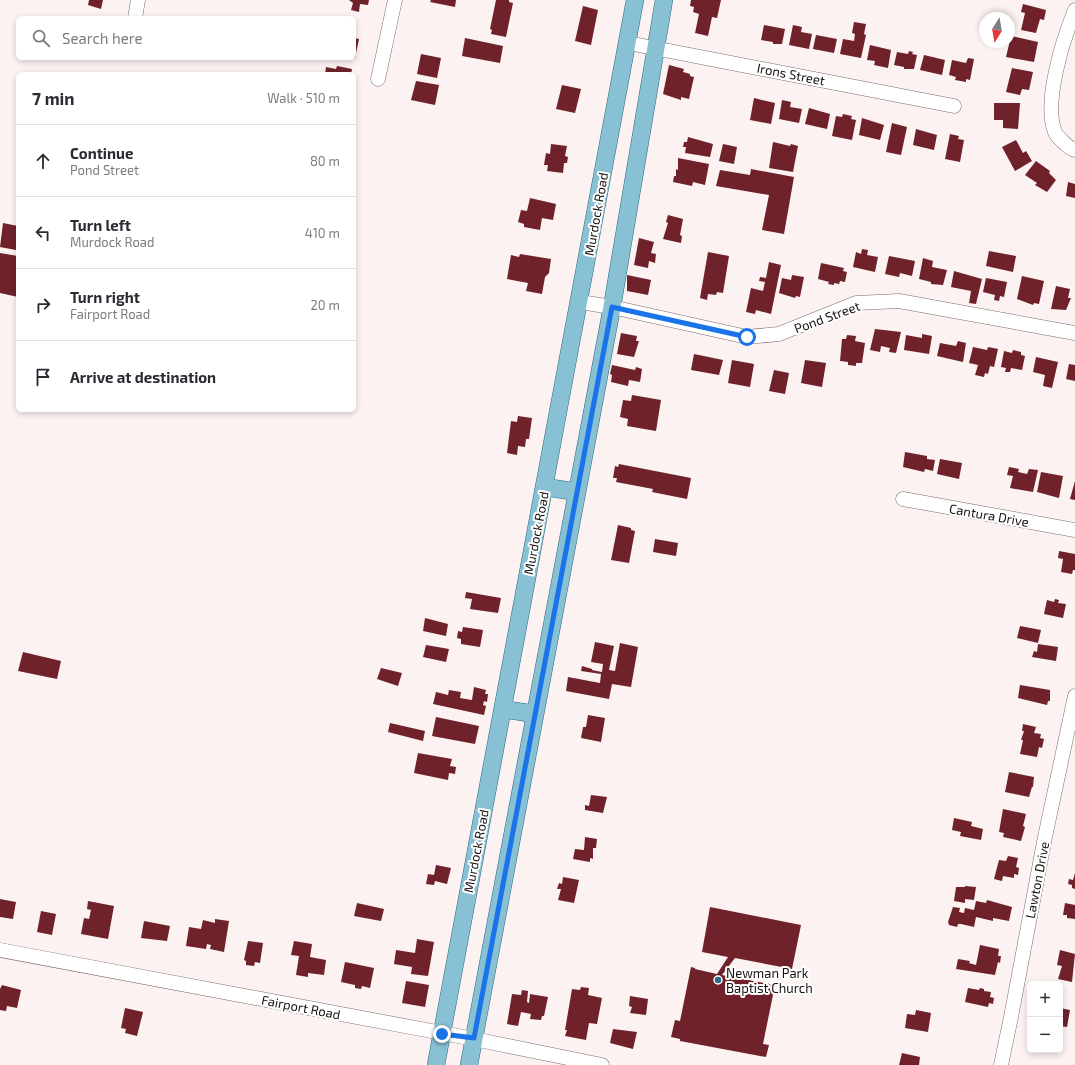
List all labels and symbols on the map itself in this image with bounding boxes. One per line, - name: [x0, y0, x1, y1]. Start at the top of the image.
- north arrow: [979, 12, 1015, 48]
- street label: Irons Street: [756, 60, 826, 88]
- street label: Murdock Road: [581, 171, 611, 257]
- street label: Pond Street: [792, 298, 862, 336]
- route start: [738, 328, 756, 346]
- street label: Murdock Road: [520, 490, 552, 576]
- street label: Cantura Drive: [948, 500, 1030, 530]
- street label: Murdock Road: [460, 808, 492, 894]
- street label: Lawton Drive: [1022, 840, 1052, 920]
- place label: Newman Park Baptist Church: [726, 965, 813, 996]
- marker: Newman Park Baptist Church: [713, 975, 723, 985]
- street label: Fairport Road: [260, 991, 342, 1023]
- route end: [433, 1025, 451, 1043]

